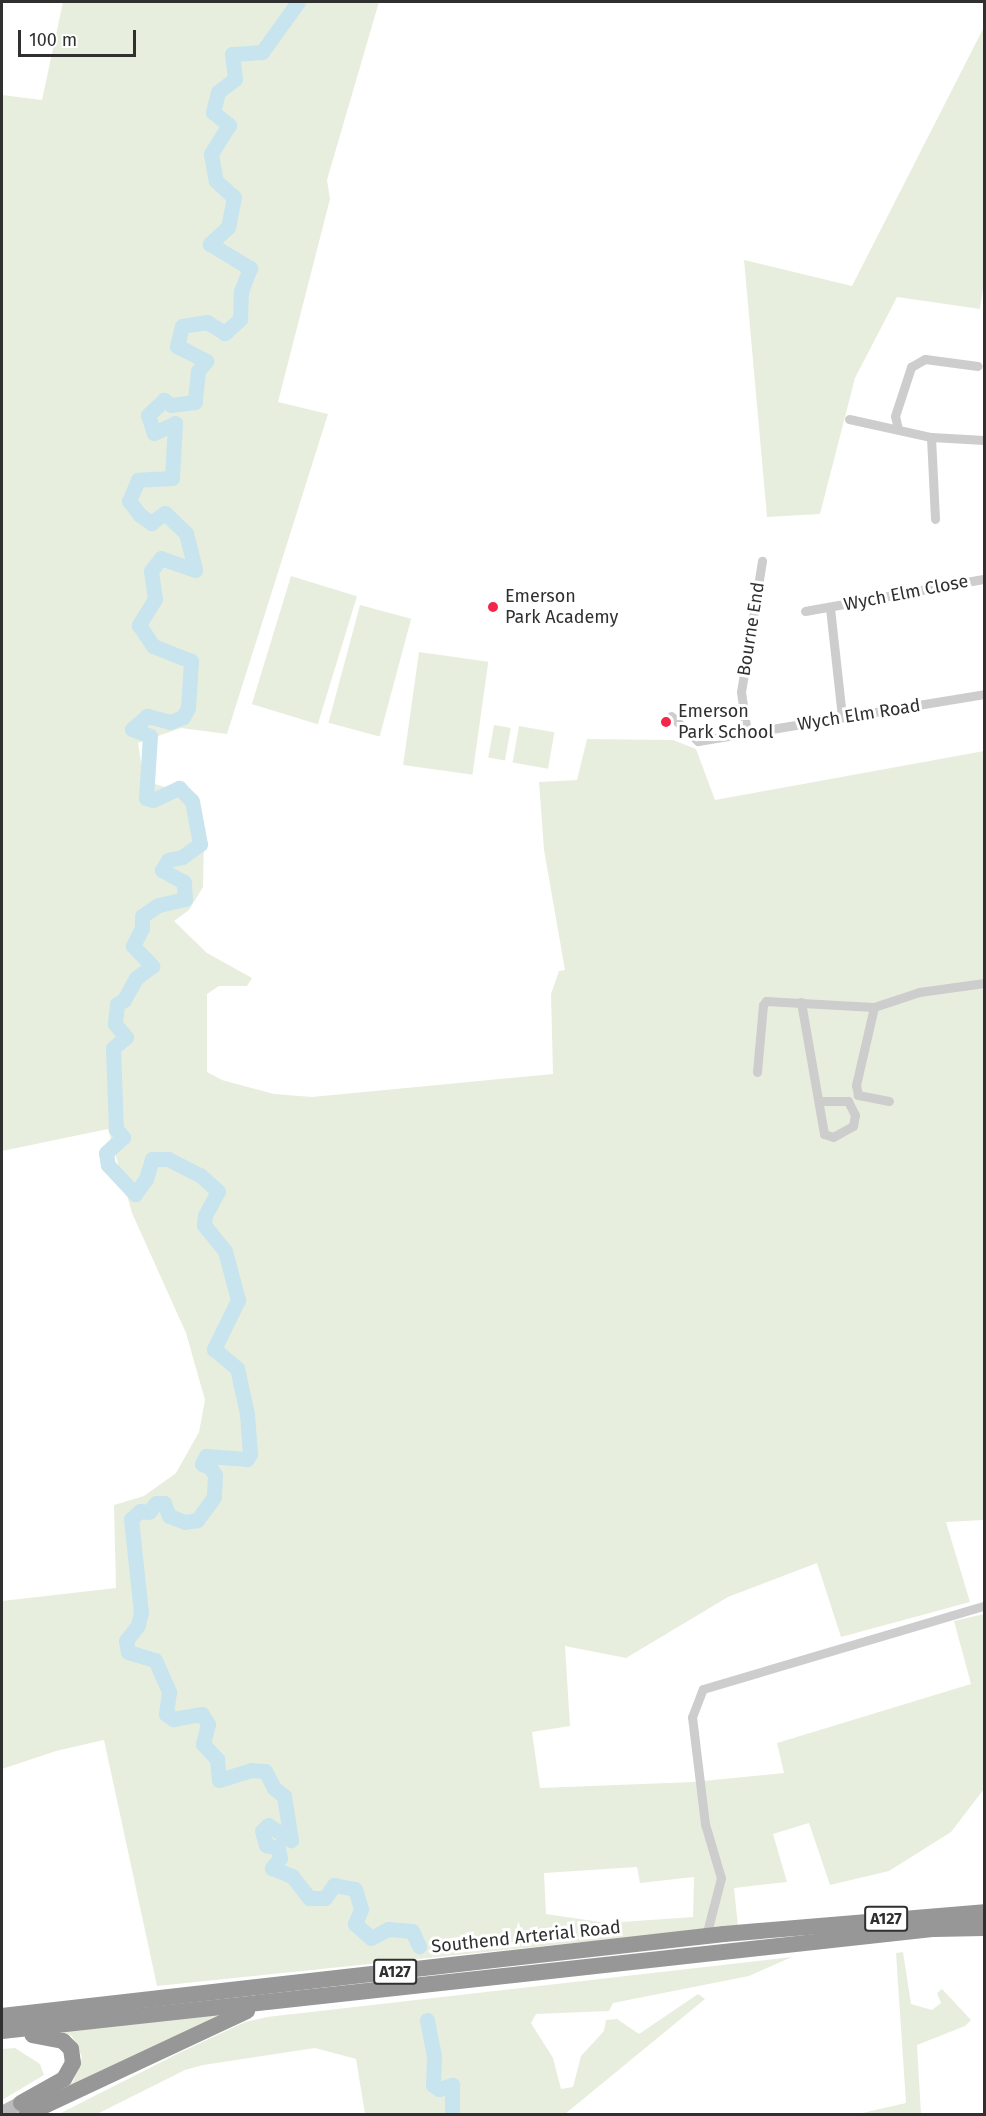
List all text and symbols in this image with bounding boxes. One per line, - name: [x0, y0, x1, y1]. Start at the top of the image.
- scale bar: [21, 18, 140, 56]
- text: 100 m: [29, 29, 77, 51]
- street label: Wych Elm Close: [842, 570, 970, 616]
- street label: Bourne End: [733, 581, 769, 677]
- place label: Emerson Park Academy: [505, 586, 618, 628]
- marker: Emerson Park Academy: [486, 600, 500, 614]
- street label: Wych Elm Road: [796, 695, 922, 735]
- place label: Emerson Park School: [678, 701, 773, 744]
- marker: Emerson Park School: [659, 715, 673, 729]
- road number: A127: [864, 1906, 908, 1932]
- street label: Southend Arterial Road: [430, 1916, 622, 1958]
- road number: A127: [372, 1959, 418, 1985]

